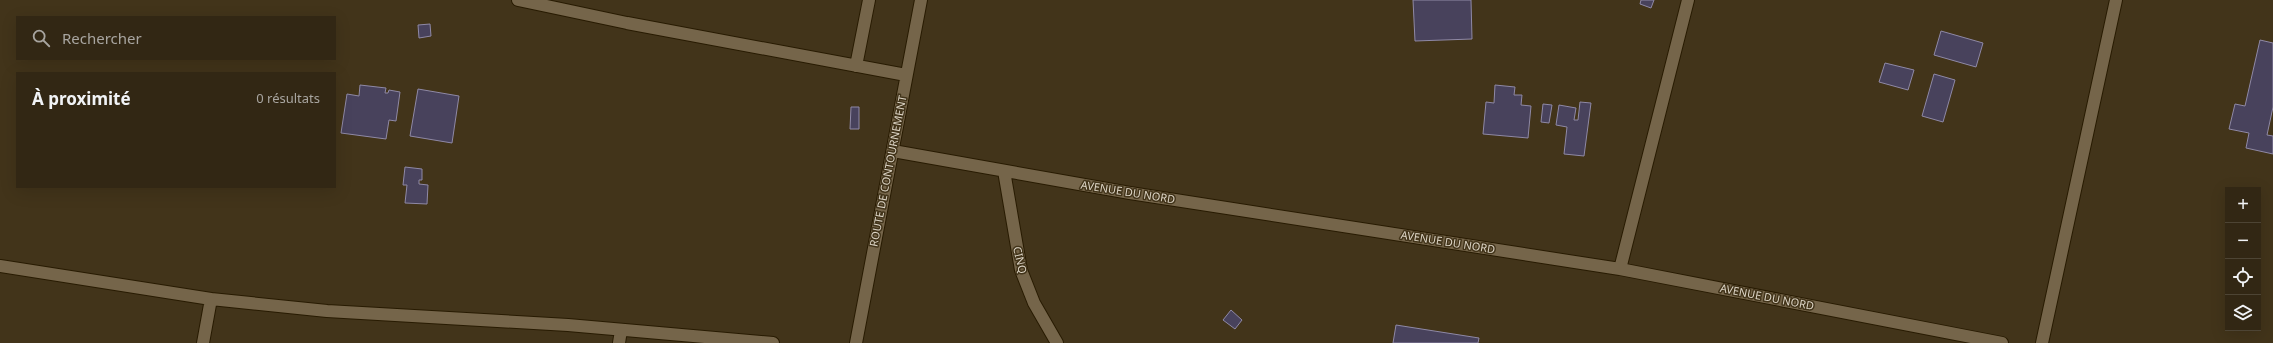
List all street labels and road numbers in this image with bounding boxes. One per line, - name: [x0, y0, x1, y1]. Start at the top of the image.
- street label: ROUTE DE CONTOURNEMENT: [865, 94, 910, 248]
- street label: AVENUE DU NORD: [1080, 177, 1176, 206]
- street label: AVENUE DU NORD: [1400, 227, 1496, 256]
- street label: CINQ: [1010, 245, 1031, 275]
- street label: AVENUE DU NORD: [1719, 280, 1815, 313]

